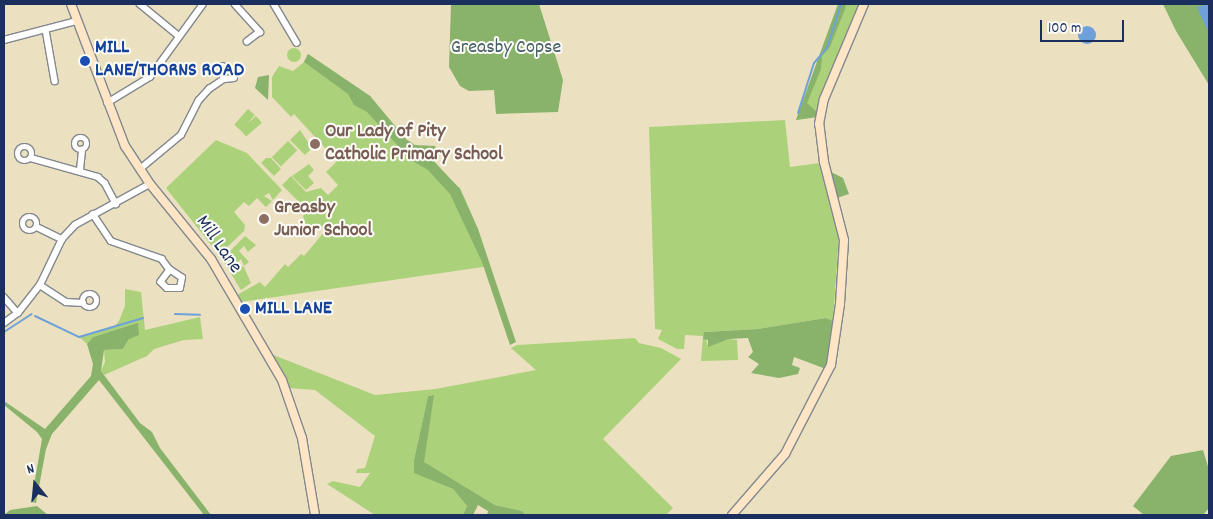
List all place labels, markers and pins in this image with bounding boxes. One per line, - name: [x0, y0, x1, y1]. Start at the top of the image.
- place label: MILL LANE/THORNS ROAD: [95, 37, 244, 84]
- marker: MILL LANE/THORNS ROAD: [79, 55, 91, 67]
- place label: Our Lady of Pity Catholic Primary School: [325, 120, 503, 167]
- marker: Our Lady of Pity Catholic Primary School: [309, 138, 321, 150]
- place label: Greasby Junior School: [274, 196, 372, 243]
- marker: Greasby Junior School: [258, 213, 270, 225]
- place label: MILL LANE: [255, 297, 332, 321]
- marker: MILL LANE: [239, 303, 251, 315]

